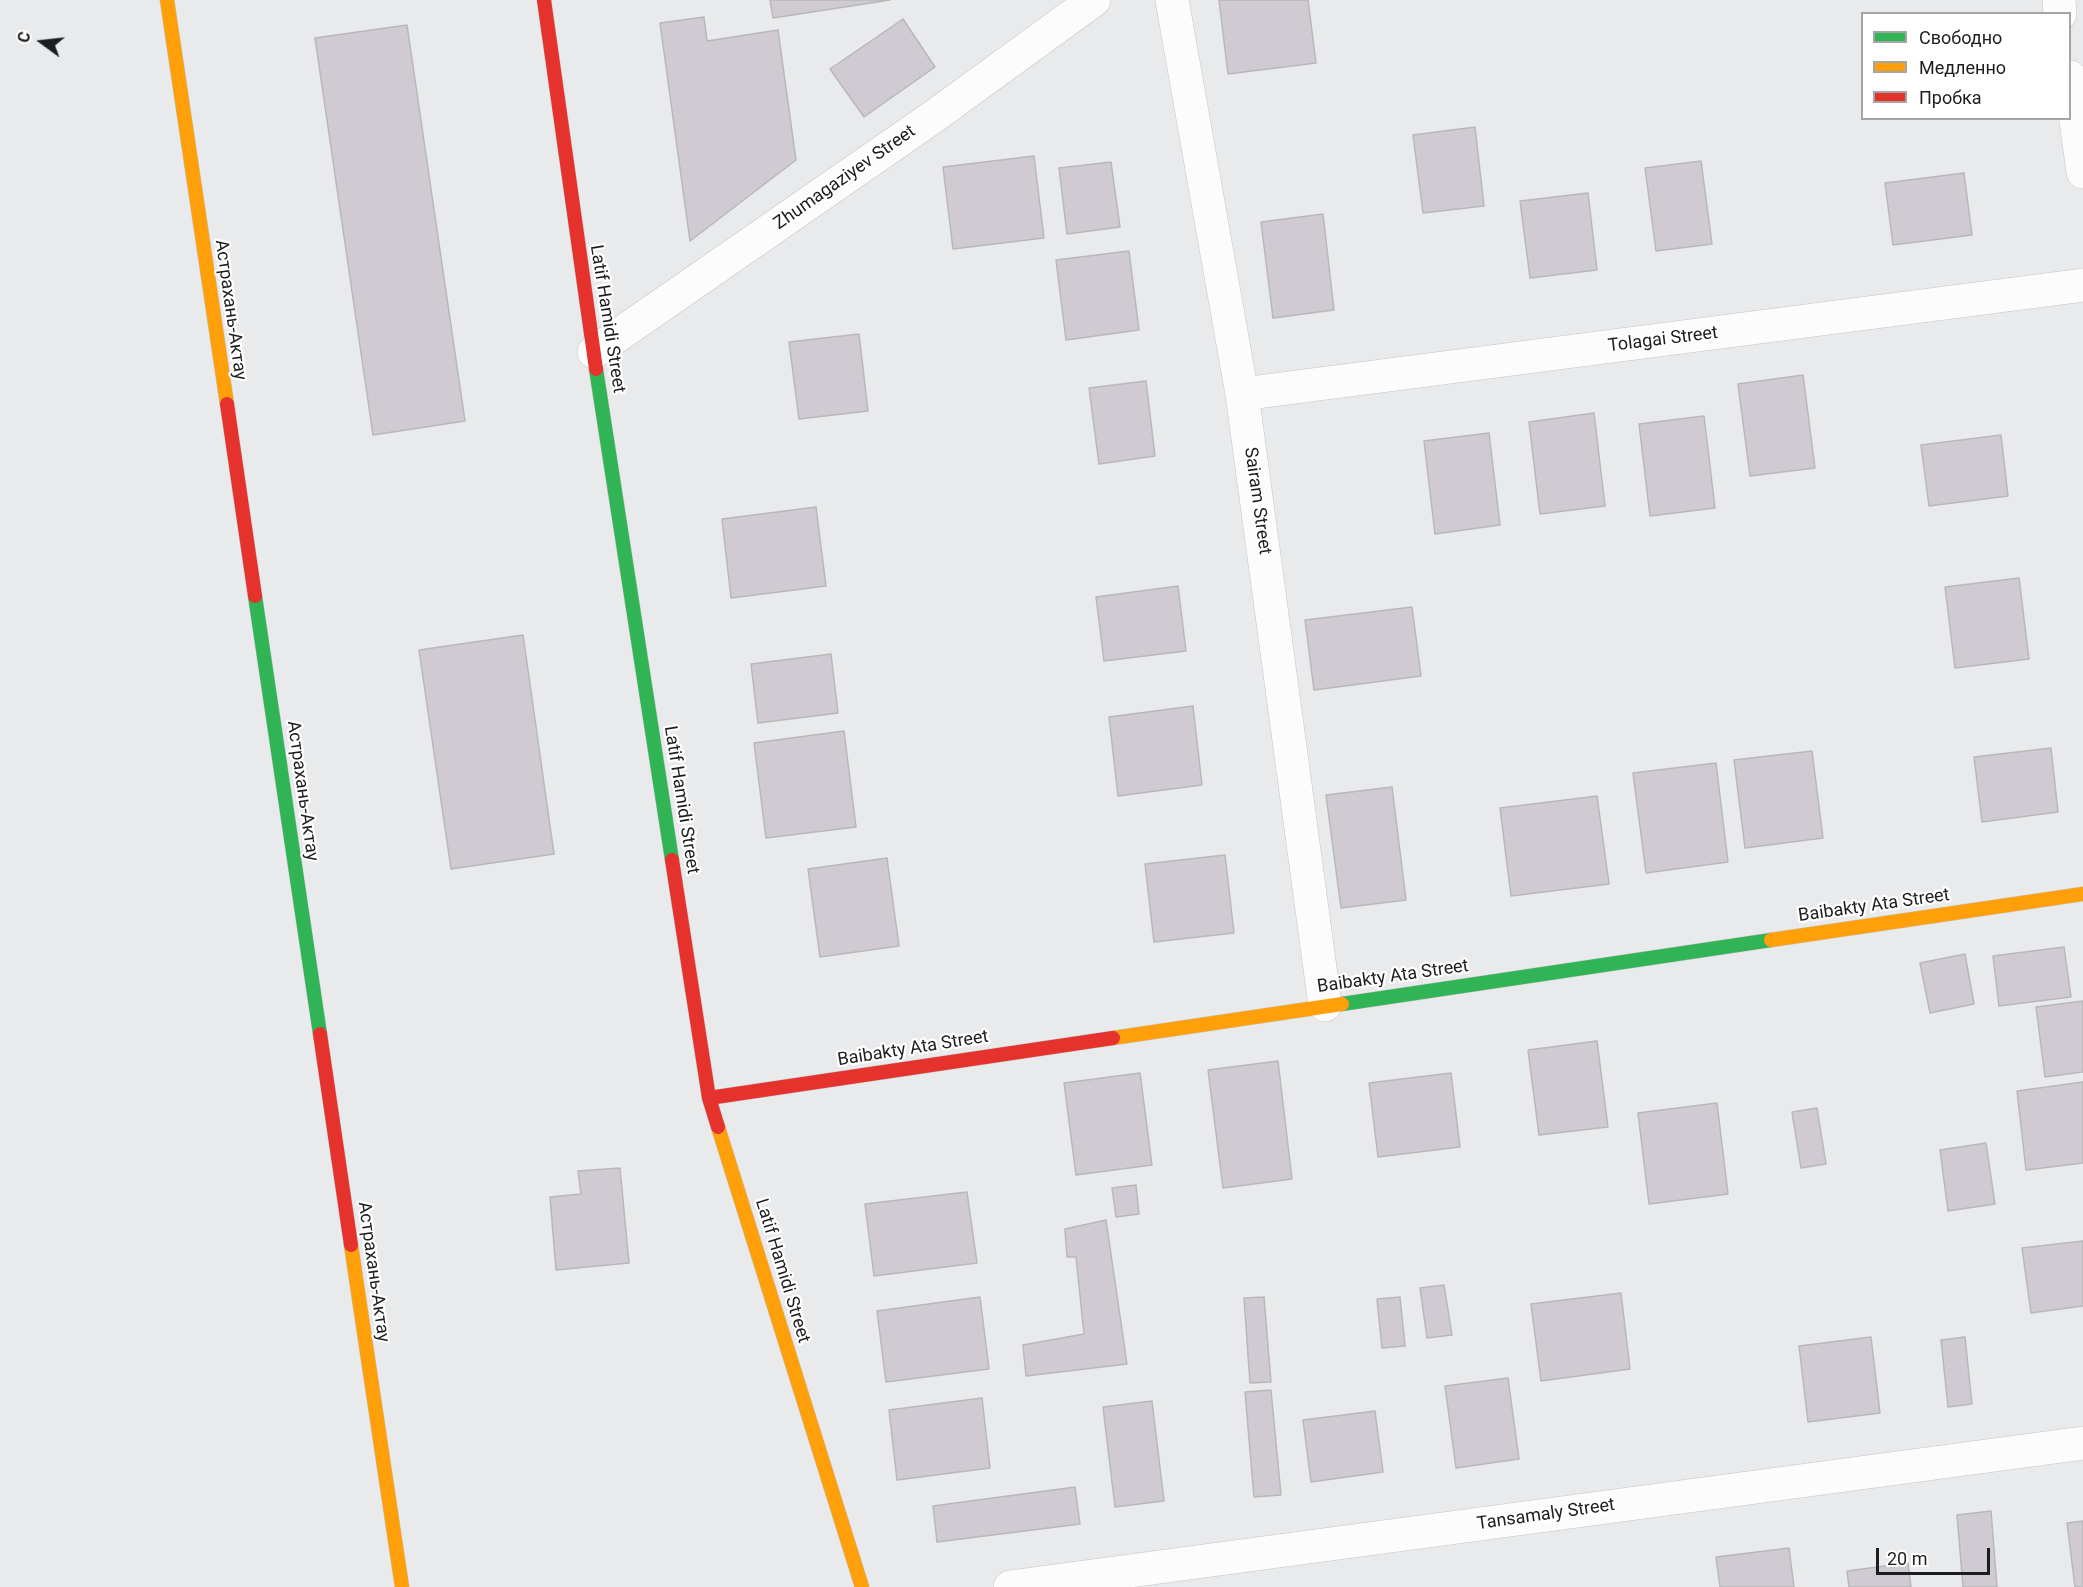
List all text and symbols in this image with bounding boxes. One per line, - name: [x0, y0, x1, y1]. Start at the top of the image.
- north arrow: [12, 12, 72, 72]
- legend: [1861, 12, 2071, 120]
- text: Свободно: [1919, 27, 2002, 48]
- text: С: [14, 30, 35, 45]
- text: Медленно: [1919, 57, 2006, 78]
- text: Пробка: [1919, 87, 1982, 108]
- street label: Zhumagaziyev Street: [770, 121, 920, 235]
- street label: Астрахань-Актау: [209, 238, 251, 382]
- street label: Latif Hamidi Street: [585, 243, 629, 395]
- street label: Tolagai Street: [1607, 323, 1719, 357]
- street label: Sairam Street: [1239, 446, 1275, 556]
- street label: Астрахань-Актау: [281, 719, 323, 863]
- street label: Latif Hamidi Street: [659, 724, 703, 876]
- street label: Baibakty Ata Street: [1797, 885, 1951, 927]
- street label: Baibakty Ata Street: [1316, 956, 1470, 998]
- street label: Baibakty Ata Street: [836, 1026, 990, 1072]
- street label: Latif Hamidi Street: [750, 1196, 814, 1346]
- street label: Астрахань-Актау: [352, 1200, 394, 1344]
- street label: Tansamaly Street: [1476, 1495, 1616, 1535]
- scale bar: [1879, 1536, 1993, 1574]
- text: 20 m: [1887, 1548, 1927, 1569]

